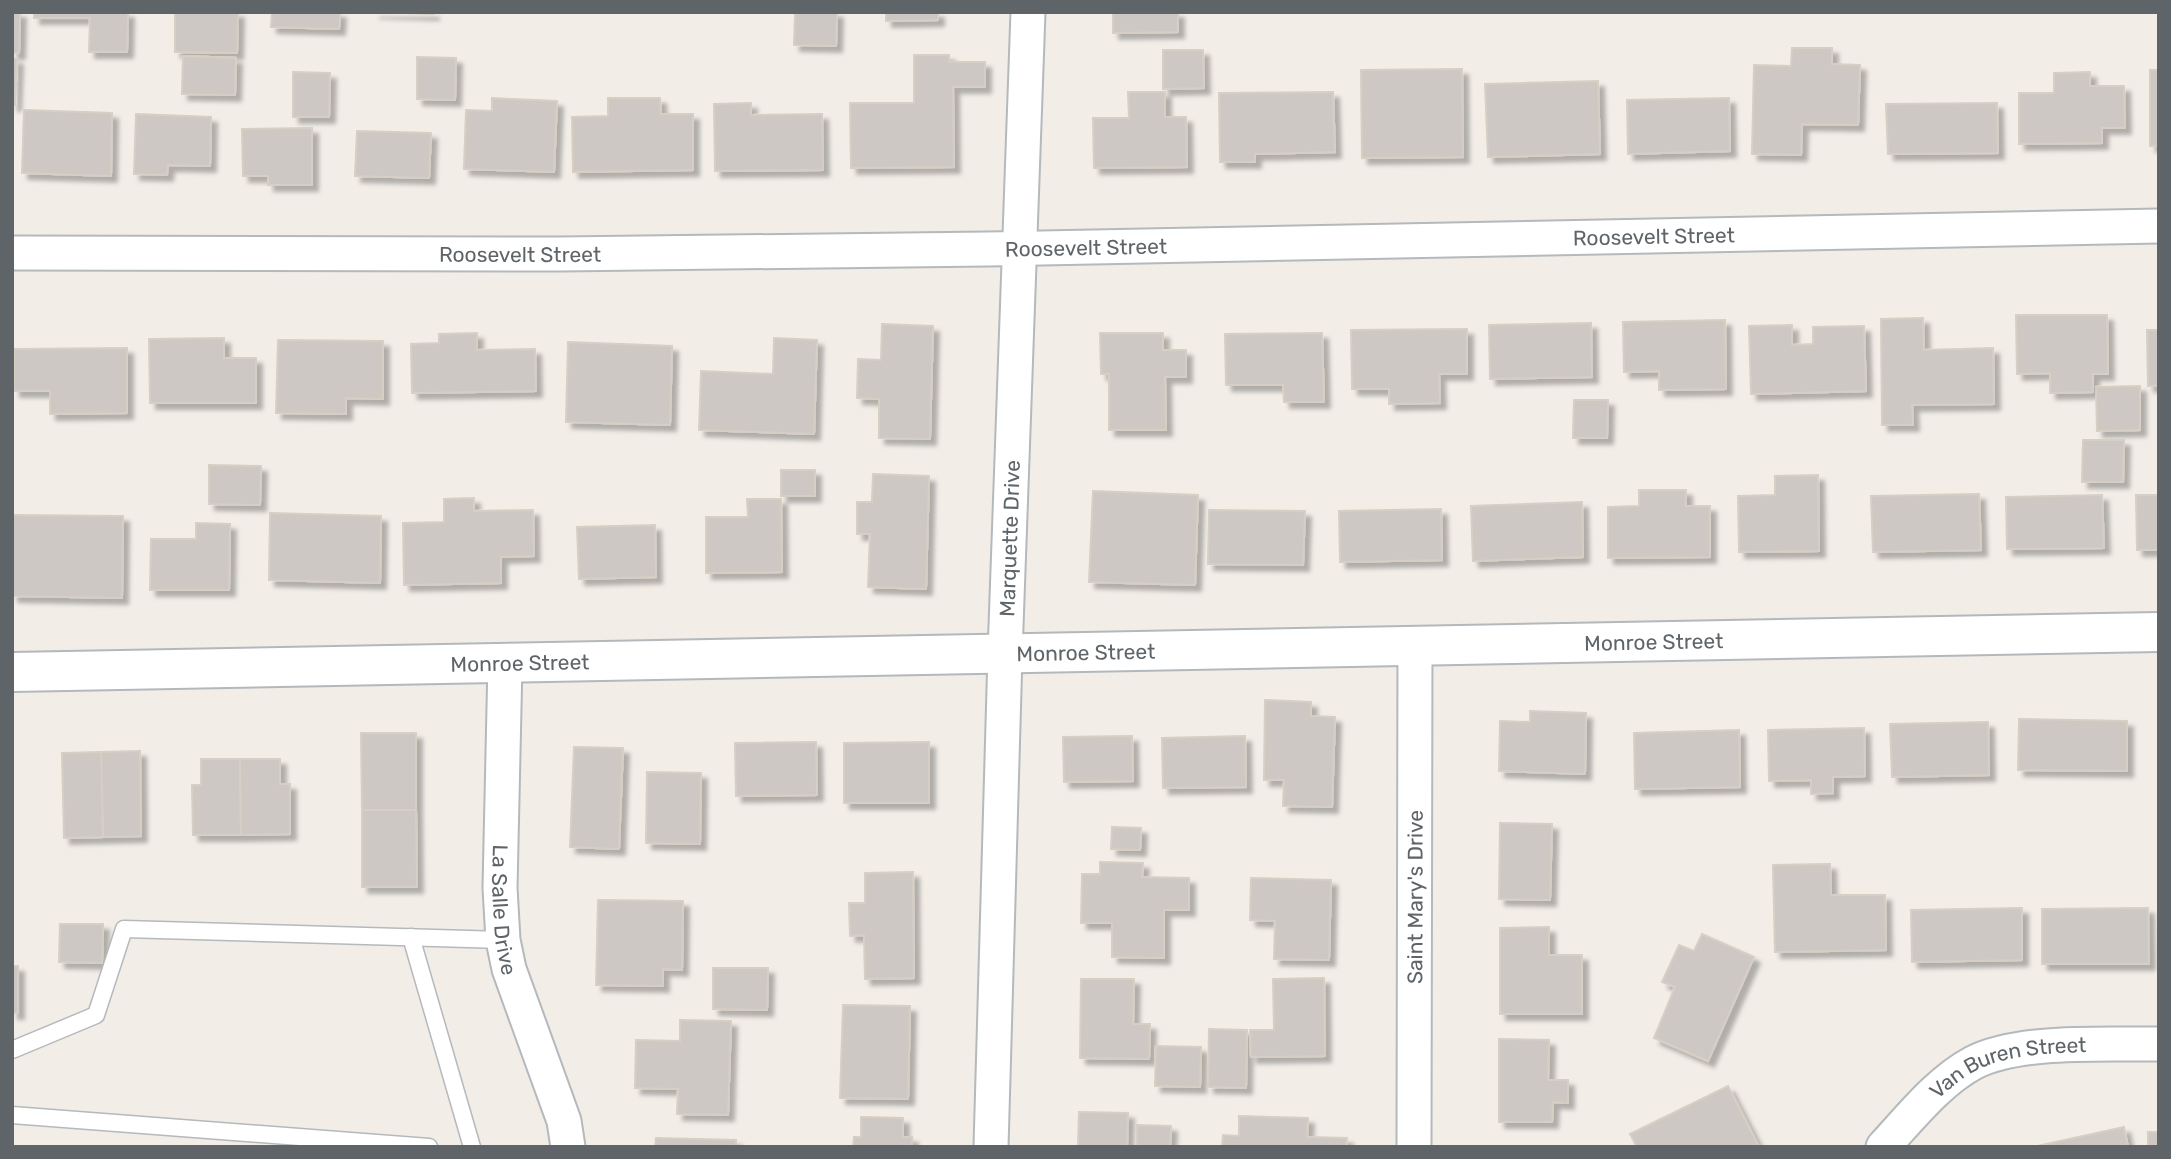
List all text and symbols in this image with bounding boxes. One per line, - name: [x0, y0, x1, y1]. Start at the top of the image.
- street label: Roosevelt Street: [1573, 222, 1735, 250]
- street label: Roosevelt Street: [1005, 233, 1167, 261]
- street label: Roosevelt Street: [439, 241, 601, 267]
- street label: Marquette Drive: [994, 459, 1024, 617]
- street label: Monroe Street: [1584, 628, 1723, 655]
- street label: Monroe Street: [1016, 638, 1156, 666]
- street label: Monroe Street: [450, 649, 590, 676]
- street label: Saint Mary's Drive: [1402, 810, 1427, 984]
- street label: La Salle Drive: [487, 844, 522, 977]
- street label: Van Buren Street: [1924, 1032, 2087, 1103]

